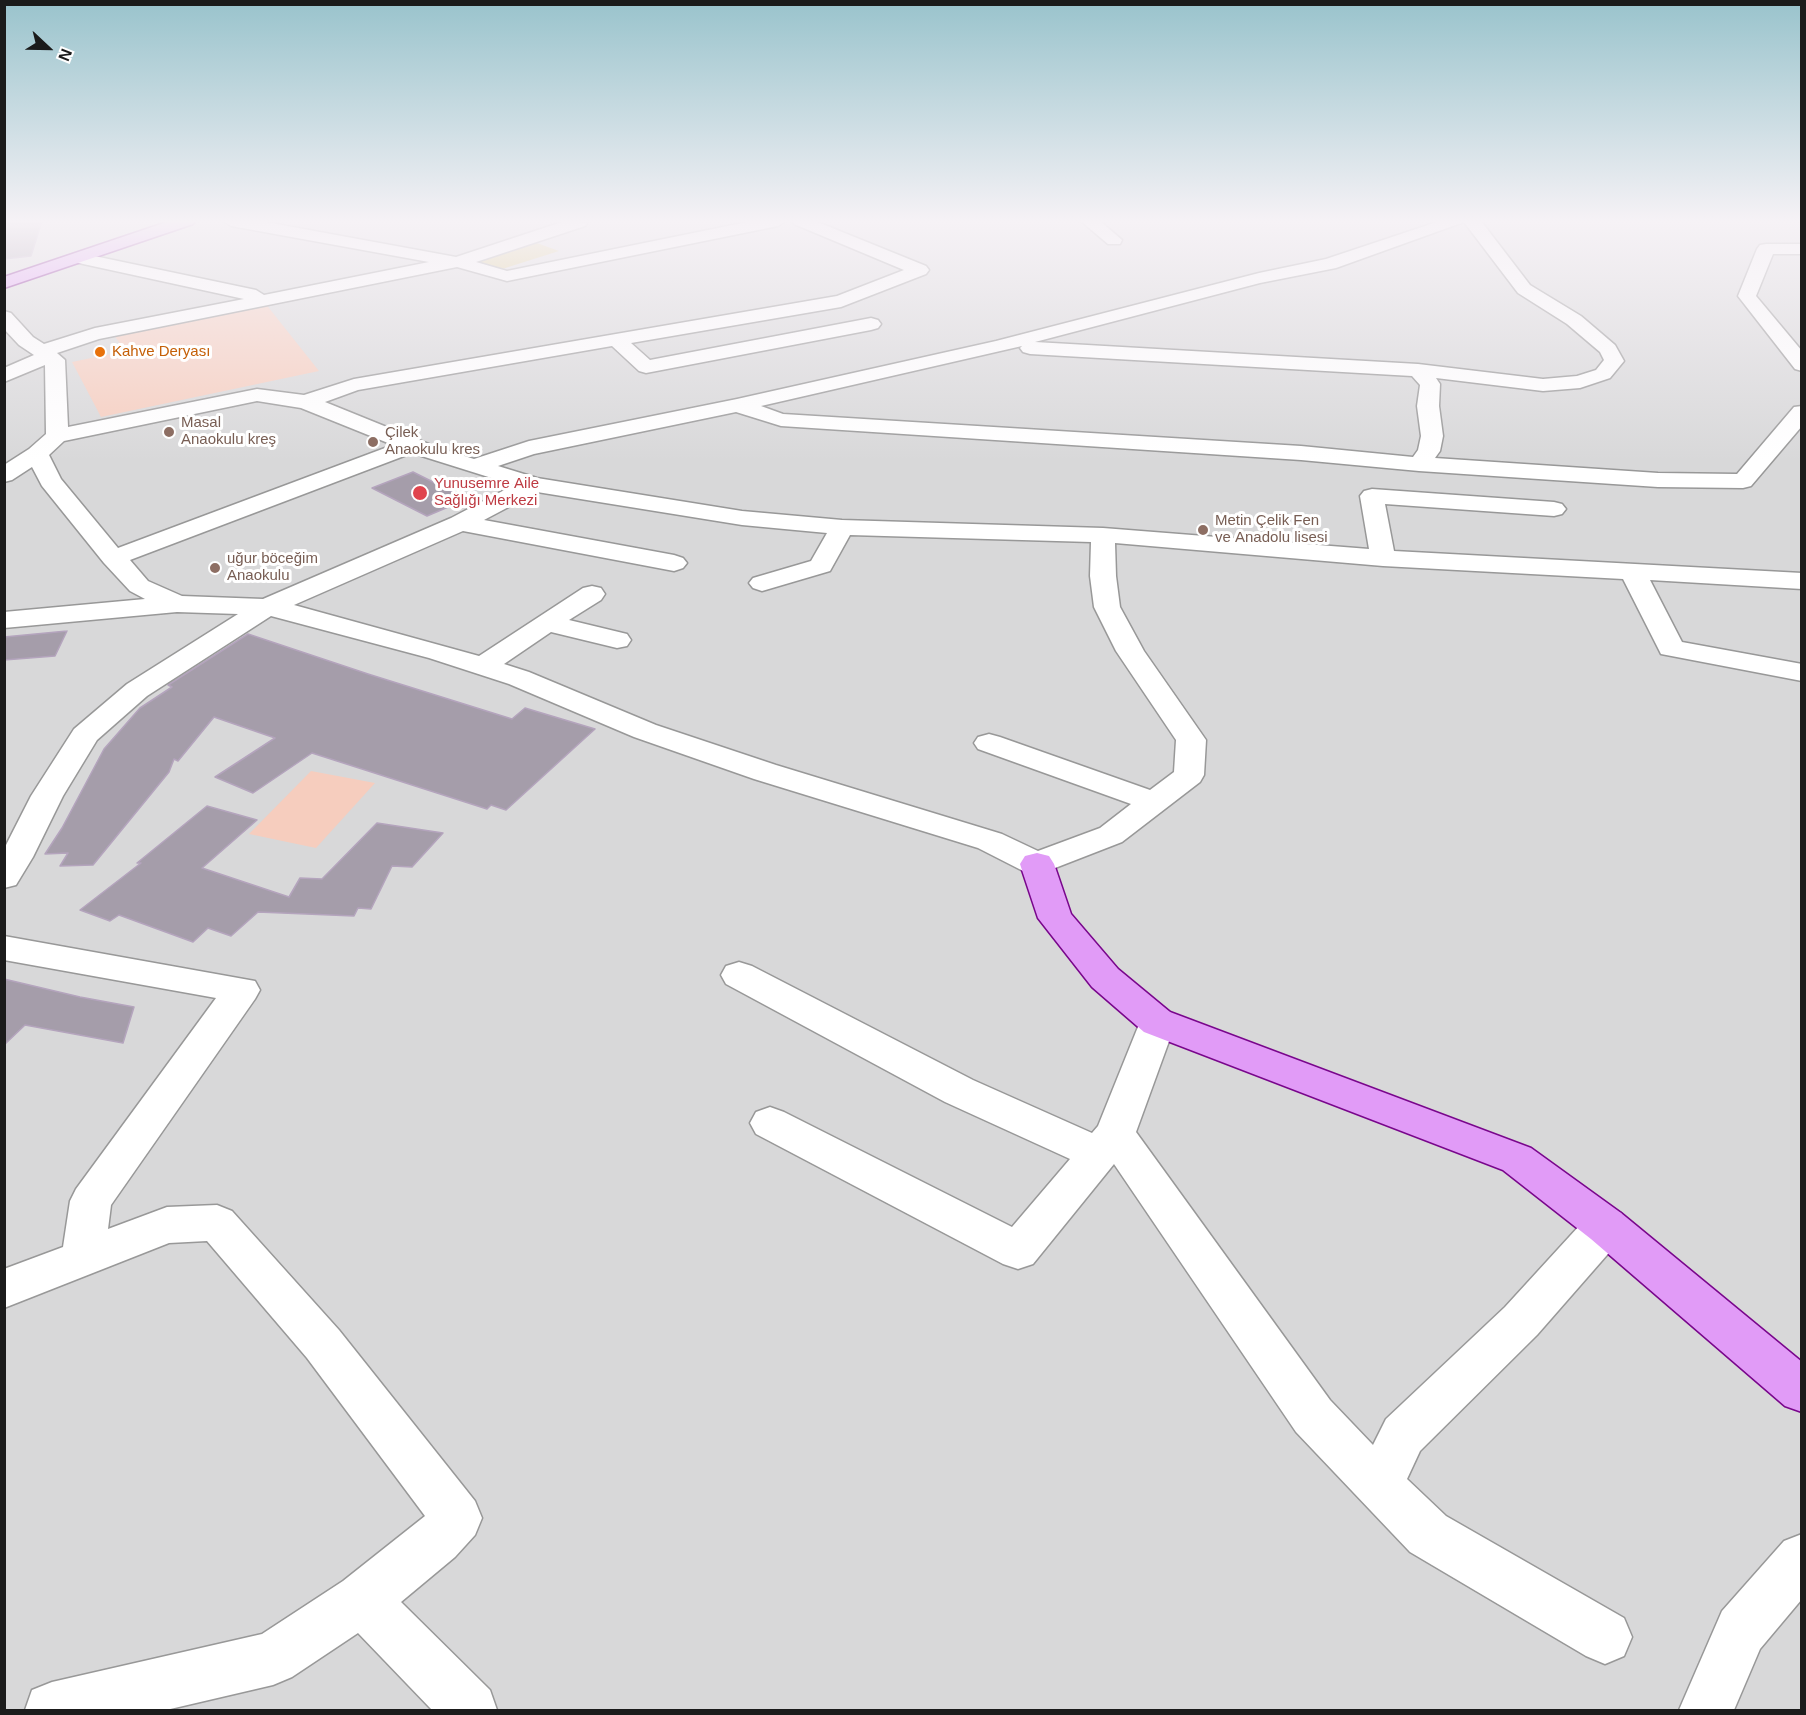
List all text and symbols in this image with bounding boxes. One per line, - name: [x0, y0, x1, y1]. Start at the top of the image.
- north arrow: [18, 18, 78, 78]
- text: N: [55, 46, 75, 63]
- place label: Kahve Deryası: [112, 343, 210, 361]
- marker: Kahve Deryası: [93, 345, 107, 359]
- place label: Masal Anaokulu kreş: [181, 414, 276, 449]
- place label: Çilek Anaokulu kres: [385, 424, 480, 459]
- marker: Masal Anaokulu kreş: [162, 425, 176, 439]
- marker: Çilek Anaokulu kres: [366, 435, 380, 449]
- place label: Yunusemre Aile Sağlığı Merkezi: [434, 475, 539, 510]
- marker: Yunusemre Aile Sağlığı Merkezi: [411, 484, 429, 502]
- place label: Metin Çelik Fen ve Anadolu lisesi: [1215, 512, 1328, 547]
- marker: Metin Çelik Fen ve Anadolu lisesi: [1196, 523, 1210, 537]
- place label: uğur böceğim Anaokulu: [227, 550, 318, 585]
- marker: uğur böceğim Anaokulu: [208, 561, 222, 575]

